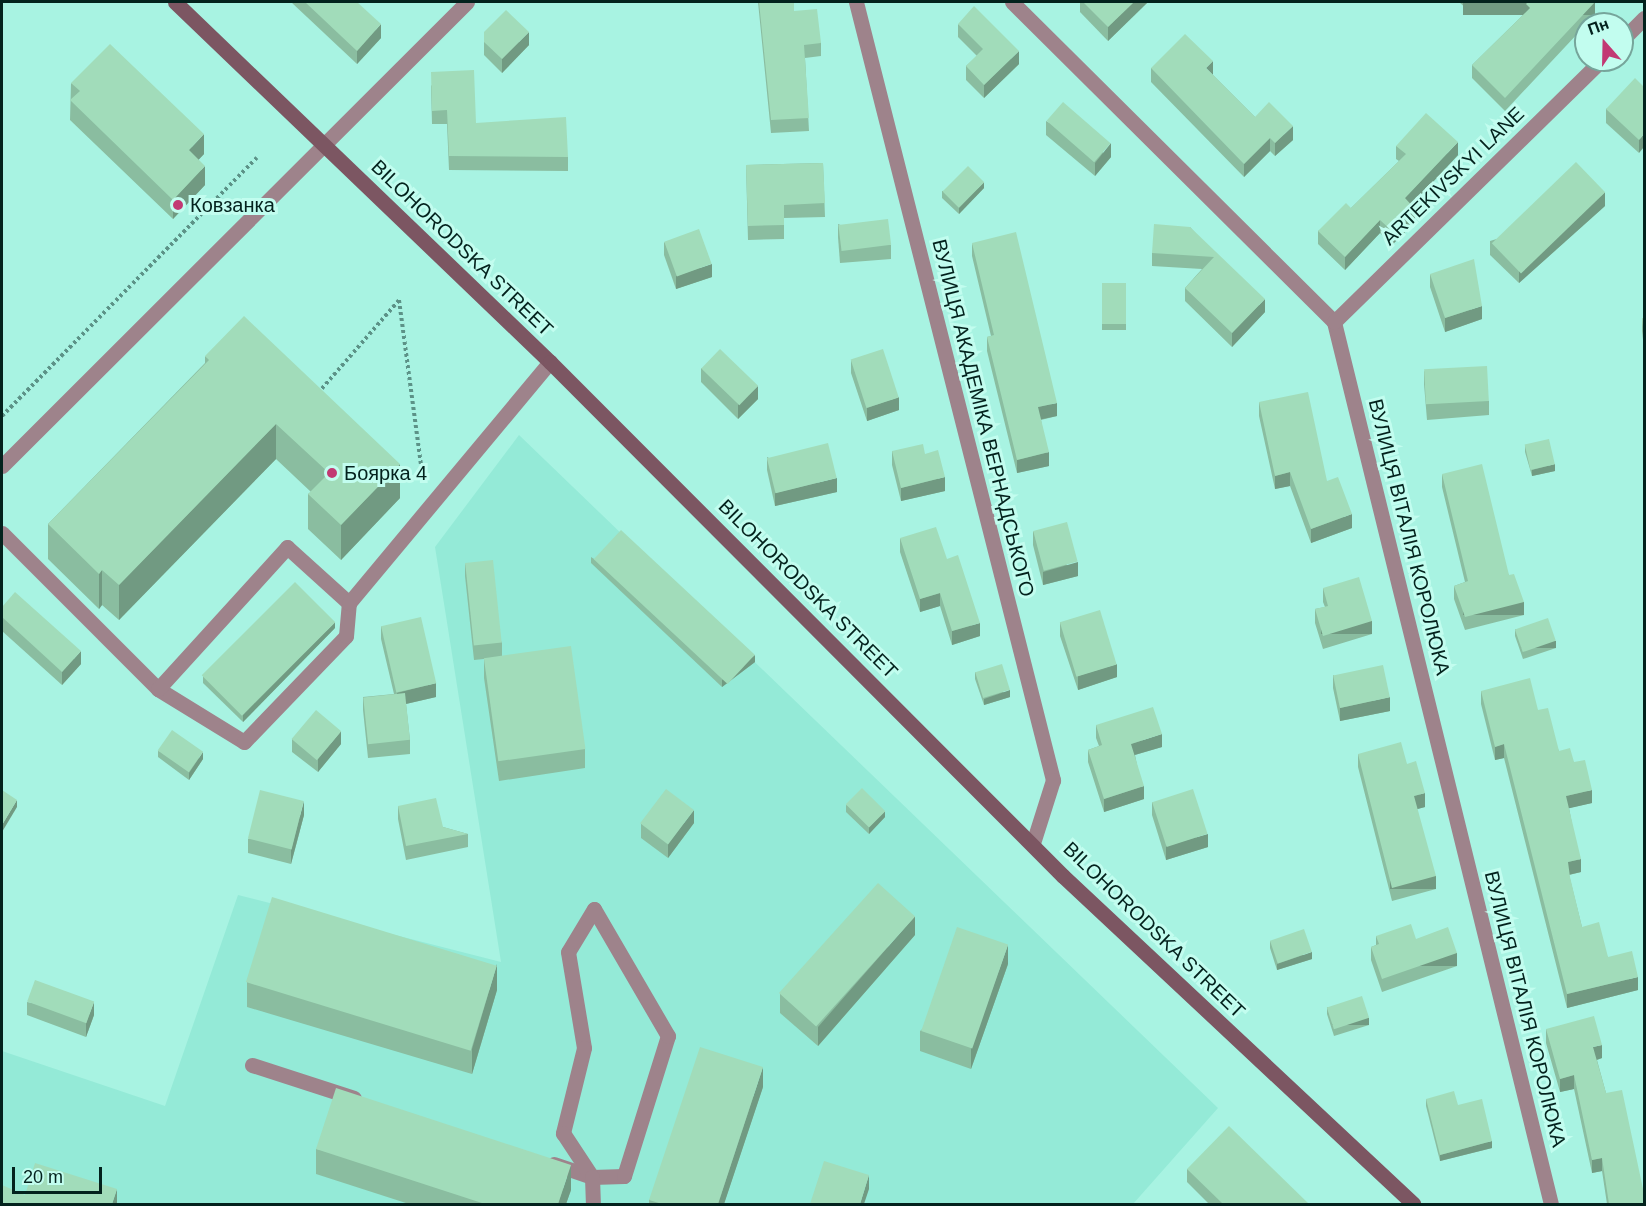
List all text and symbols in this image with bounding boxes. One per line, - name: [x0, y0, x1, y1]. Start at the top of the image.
- north arrow: [1574, 12, 1634, 72]
- text: Пн: [1585, 15, 1611, 38]
- street label: ARTEKIVSKYI LANE: [1377, 102, 1529, 250]
- street label: BILOHORODSKA STREET: [366, 154, 558, 342]
- place label: Ковзанка: [190, 193, 275, 217]
- marker: Ковзанка: [171, 198, 185, 212]
- street label: ВУЛИЦЯ АКАДЕМІКА ВЕРНАДСЬКОГО: [927, 237, 1039, 599]
- street label: ВУЛИЦЯ ВІТАЛІЯ КОРОЛЮКА: [1363, 397, 1455, 677]
- place label: Боярка 4: [344, 461, 427, 485]
- marker: Боярка 4: [325, 466, 339, 480]
- street label: BILOHORODSKA STREET: [713, 494, 903, 684]
- street label: BILOHORODSKA STREET: [1058, 836, 1250, 1024]
- street label: ВУЛИЦЯ ВІТАЛІЯ КОРОЛЮКА: [1479, 869, 1571, 1149]
- scale bar: [15, 1155, 105, 1193]
- text: 20 m: [23, 1167, 63, 1187]

